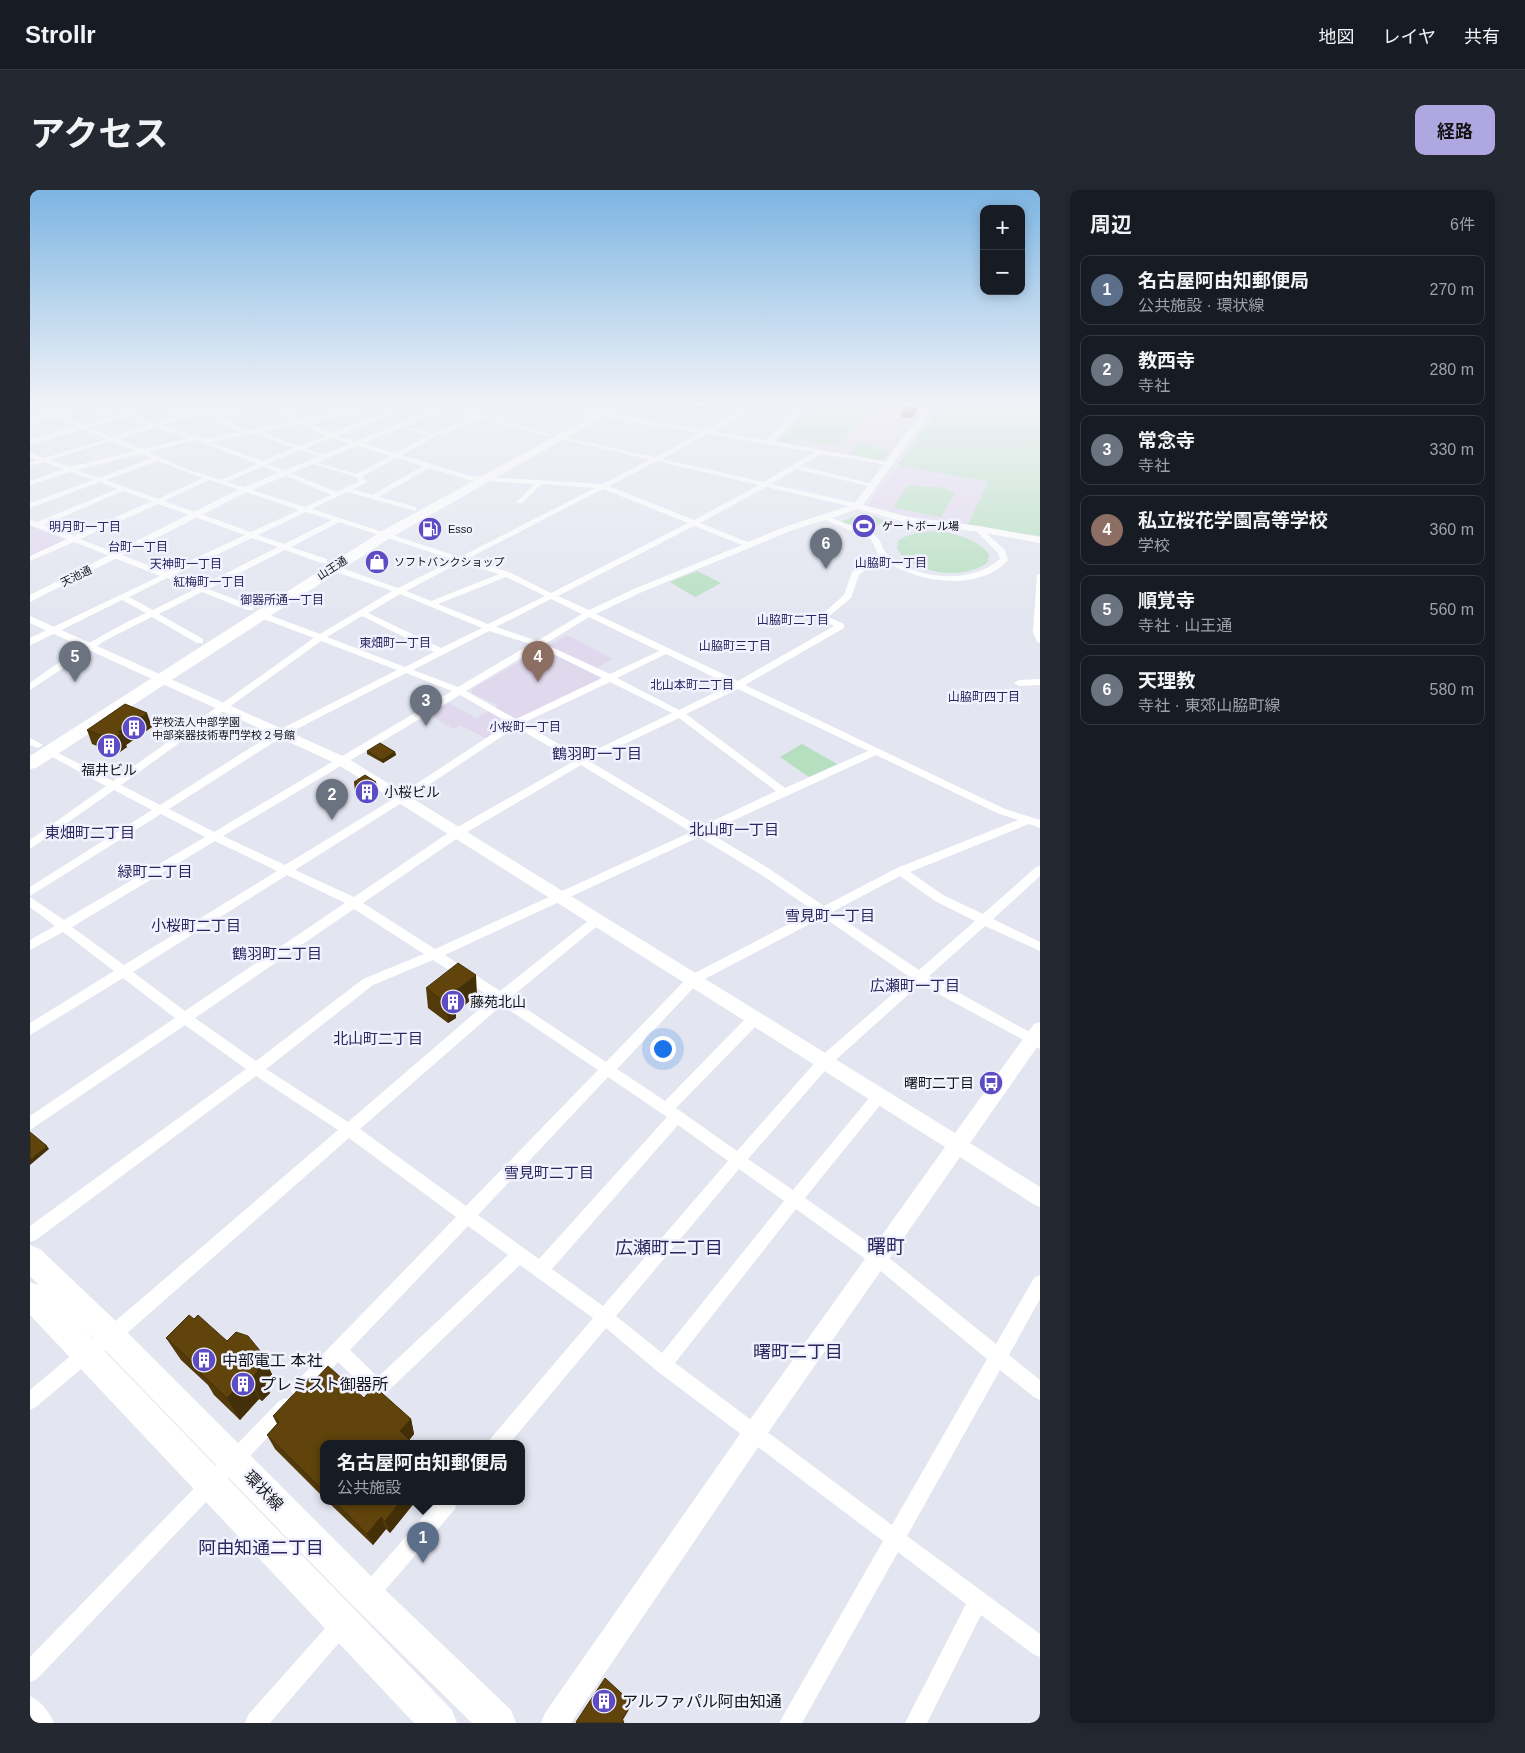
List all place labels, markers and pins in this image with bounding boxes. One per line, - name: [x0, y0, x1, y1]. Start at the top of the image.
- sports icon: ゲートボール場: [851, 513, 877, 539]
- fuel station icon: Esso: [417, 516, 443, 542]
- place label: ゲートボール場: [882, 520, 959, 532]
- place label: Esso: [448, 523, 472, 535]
- pin: 6: [810, 528, 842, 569]
- shop icon: ソフトバンクショップ: [364, 549, 390, 575]
- place label: ソフトバンクショップ: [394, 556, 505, 568]
- pin: 5: [59, 641, 91, 682]
- pin: 4: [522, 641, 554, 682]
- pin: 3: [410, 685, 442, 726]
- building icon: 学校法人中部学園 中部楽器技術専門学校２号館: [121, 715, 147, 741]
- place label: 学校法人中部学園 中部楽器技術専門学校２号館: [152, 716, 295, 741]
- building icon: 福井ビル: [96, 733, 122, 759]
- place label: 福井ビル: [81, 762, 137, 778]
- pin: 2: [316, 779, 348, 820]
- building icon: 小桜ビル: [354, 779, 380, 805]
- place label: 小桜ビル: [384, 784, 440, 800]
- building icon: 藤苑北山: [440, 989, 466, 1015]
- place label: 藤苑北山: [470, 994, 526, 1010]
- bus stop icon: 曙町二丁目: [978, 1070, 1004, 1096]
- place label: 曙町二丁目: [904, 1075, 974, 1091]
- building icon: 中部電工 本社: [191, 1347, 217, 1373]
- place label: 中部電工 本社: [222, 1352, 322, 1369]
- building icon: プレミスト御器所: [230, 1371, 256, 1397]
- place label: プレミスト御器所: [260, 1376, 388, 1393]
- pin: 1: [407, 1522, 439, 1563]
- building icon: アルファパル阿由知通: [591, 1688, 617, 1714]
- place label: アルファパル阿由知通: [622, 1693, 782, 1710]

